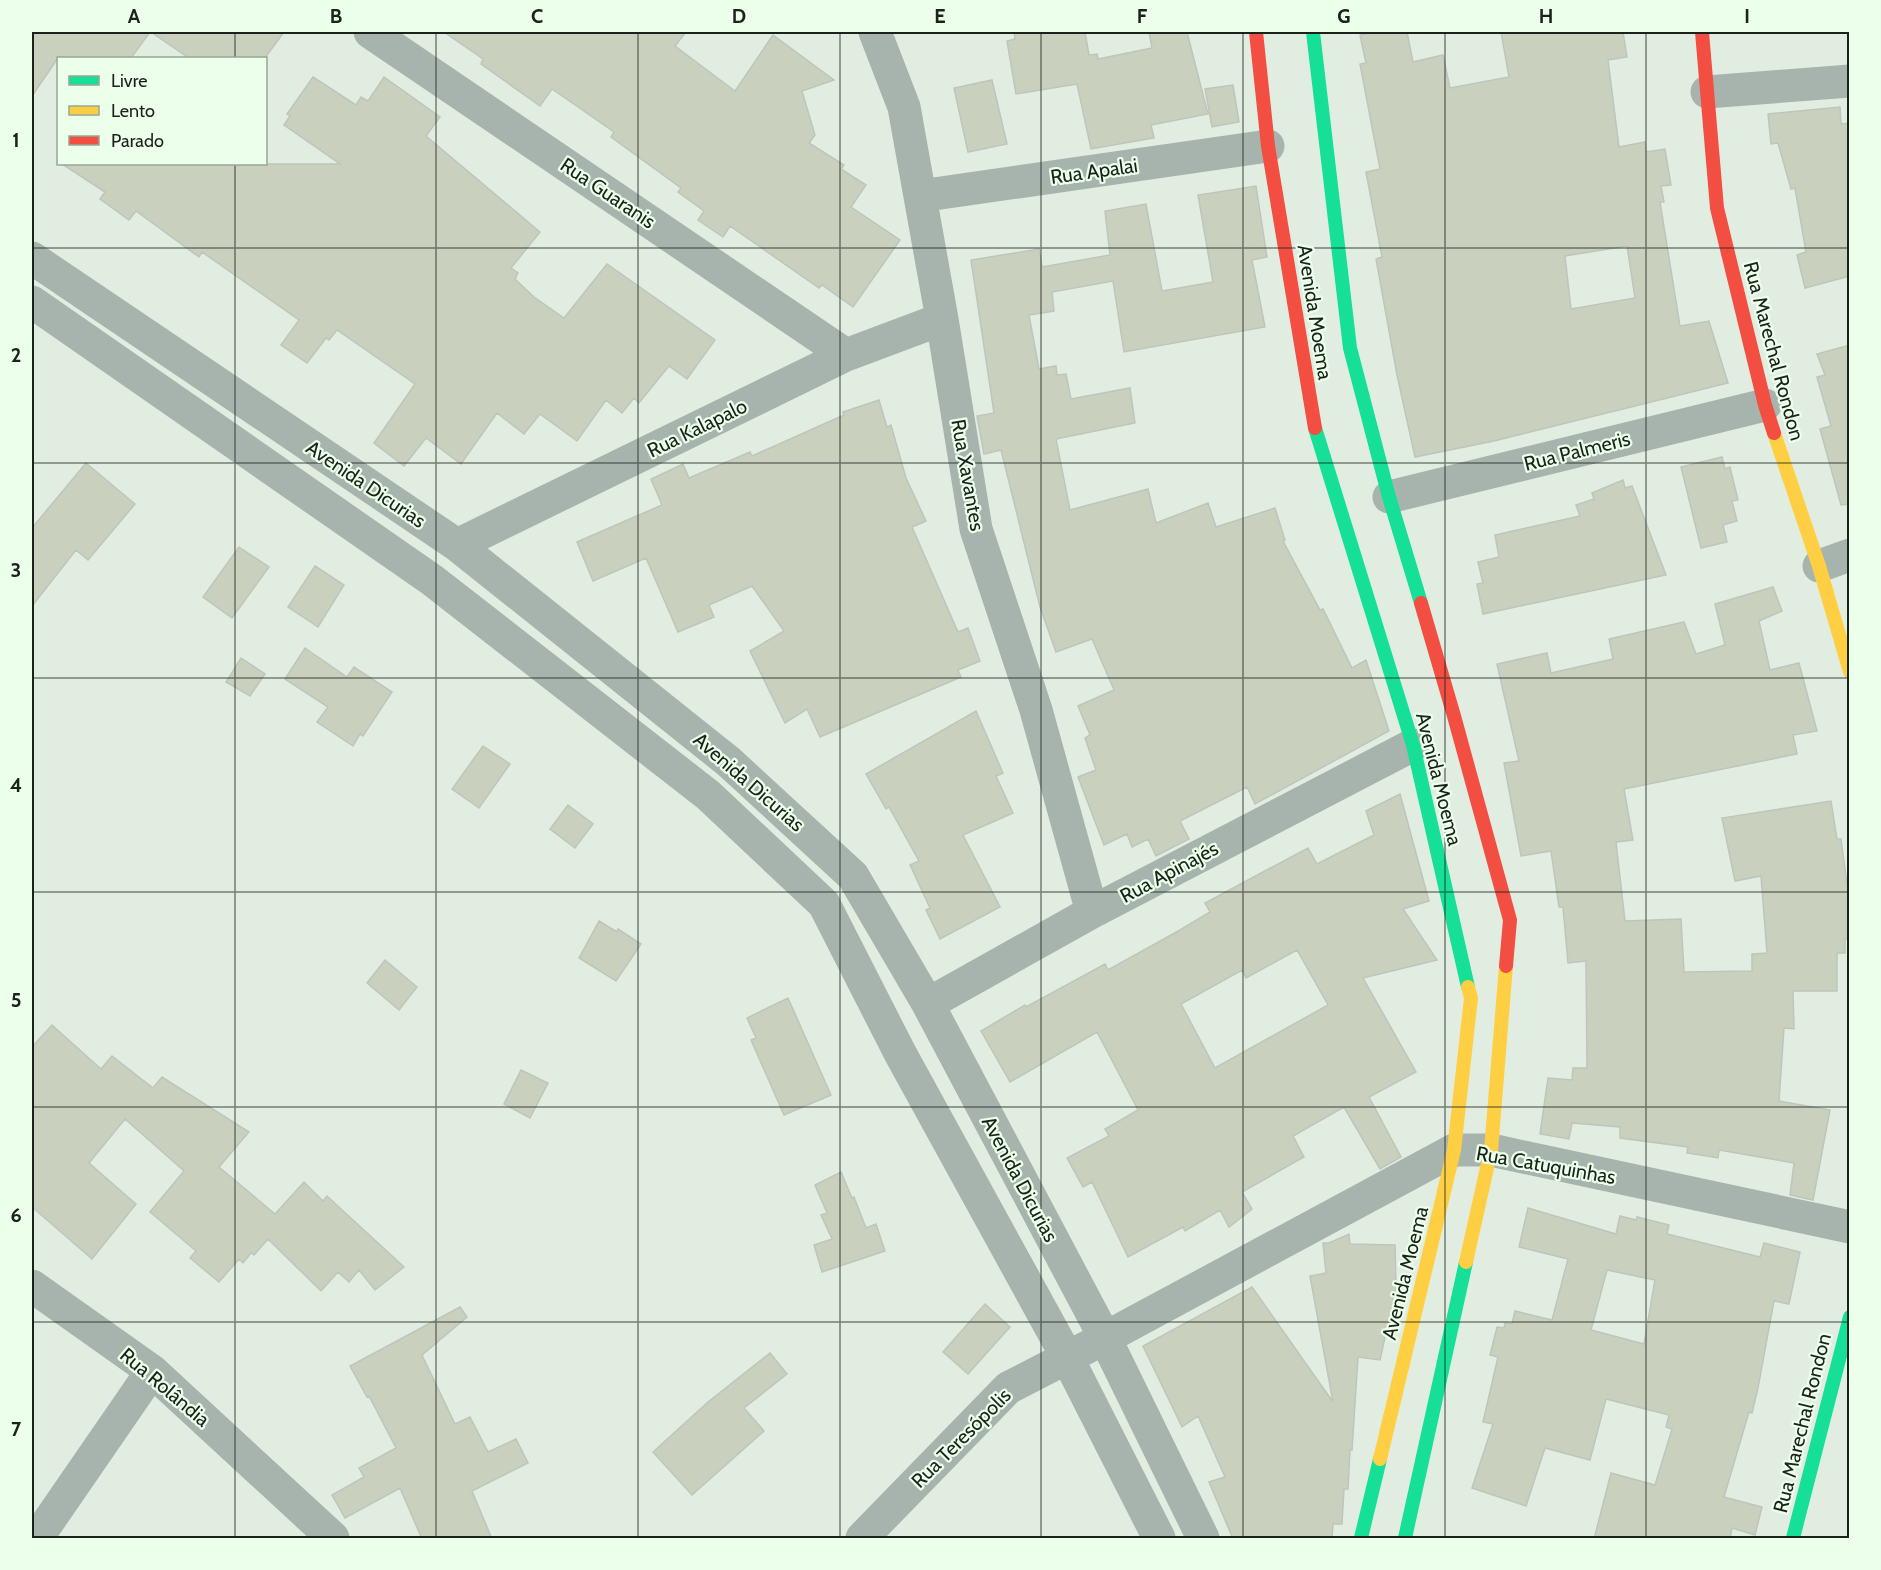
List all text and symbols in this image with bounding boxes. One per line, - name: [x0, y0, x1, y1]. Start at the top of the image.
- text: A: [128, 4, 141, 28]
- text: B: [330, 4, 342, 28]
- text: C: [531, 4, 543, 28]
- text: D: [732, 4, 746, 28]
- text: E: [934, 4, 946, 28]
- text: F: [1137, 4, 1148, 28]
- text: G: [1337, 4, 1351, 28]
- text: H: [1539, 4, 1553, 28]
- text: I: [1744, 4, 1750, 28]
- legend: [57, 57, 267, 165]
- text: Livre: [111, 70, 147, 92]
- text: Lento: [111, 100, 155, 122]
- text: 1: [12, 128, 20, 152]
- text: Parado: [111, 130, 164, 152]
- street label: Rua Guaranis: [556, 153, 660, 233]
- street label: Rua Apalai: [1049, 153, 1139, 189]
- street label: Avenida Moema: [1292, 243, 1338, 382]
- street label: Rua Marechal Rondon: [1739, 259, 1809, 443]
- text: 2: [11, 343, 21, 367]
- street label: Rua Kalapalo: [643, 394, 751, 462]
- street label: Rua Xavantes: [946, 417, 990, 533]
- street label: Rua Palmeris: [1521, 426, 1633, 476]
- street label: Avenida Dicurias: [302, 435, 430, 533]
- text: 3: [11, 558, 21, 582]
- street label: Avenida Moema: [1411, 710, 1467, 849]
- street label: Avenida Dicurias: [689, 727, 809, 837]
- text: 4: [10, 773, 22, 797]
- street label: Rua Apinajés: [1116, 836, 1222, 908]
- text: 5: [11, 988, 21, 1012]
- street label: Avenida Dicurias: [977, 1112, 1063, 1246]
- street label: Rua Catuquinhas: [1474, 1141, 1618, 1189]
- text: 6: [10, 1203, 22, 1227]
- street label: Avenida Moema: [1377, 1203, 1433, 1342]
- street label: Rua Marechal Rondon: [1768, 1331, 1836, 1515]
- street label: Rua Rolândia: [115, 1343, 215, 1432]
- street label: Rua Teresópolis: [906, 1383, 1016, 1493]
- text: 7: [11, 1417, 22, 1441]

